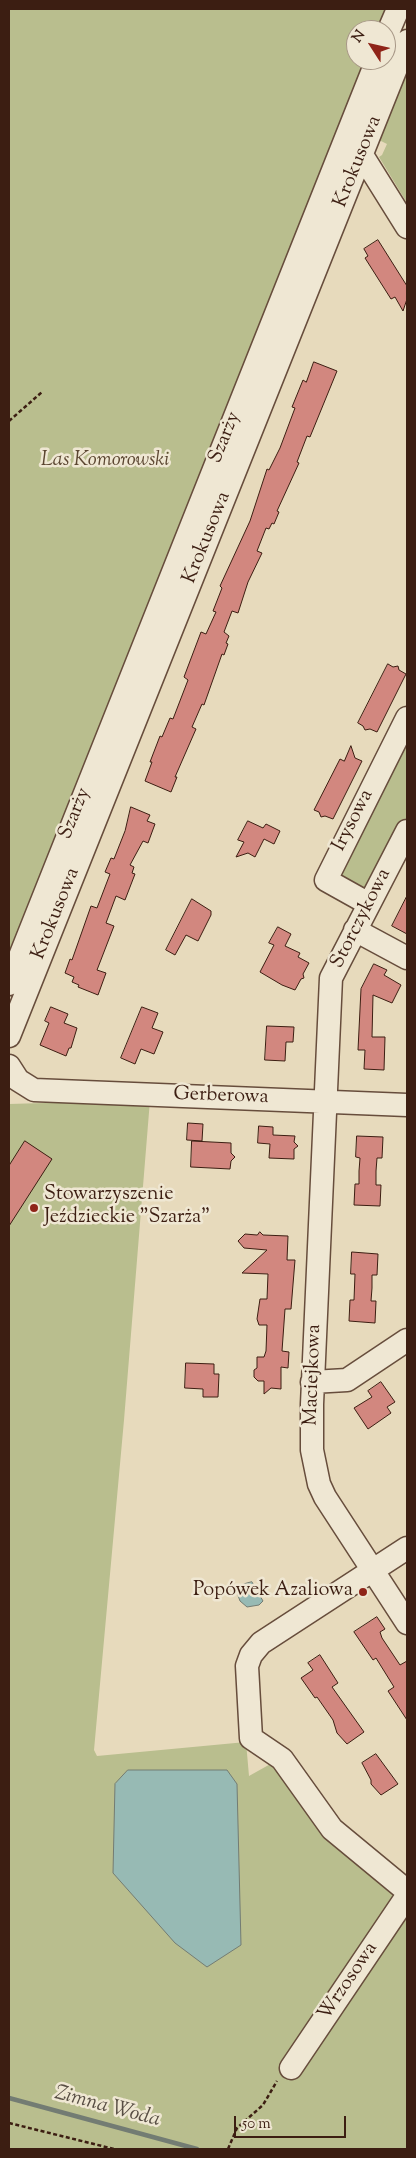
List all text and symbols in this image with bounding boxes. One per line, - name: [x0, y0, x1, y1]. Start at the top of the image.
- north arrow: [346, 20, 396, 70]
- text: N: [348, 27, 371, 47]
- street label: Krokusowa: [330, 113, 388, 211]
- street label: Szarży: [205, 409, 247, 467]
- park label: Las Komorowski: [41, 450, 169, 474]
- street label: Krokusowa: [179, 489, 237, 587]
- street label: Szarży: [55, 785, 97, 843]
- street label: Irysowa: [328, 786, 380, 856]
- street label: Krokusowa: [28, 865, 86, 963]
- street label: Storczykowa: [327, 865, 397, 973]
- street label: Gerberowa: [173, 1083, 269, 1111]
- place label: Stowarzyszenie Jeździeckie "Szarża": [44, 1184, 210, 1231]
- marker: Stowarzyszenie Jeździeckie "Szarża": [28, 1202, 40, 1214]
- street label: Maciejkowa: [300, 1324, 328, 1426]
- place label: Popówek Azaliowa: [193, 1580, 353, 1604]
- marker: Popówek Azaliowa: [357, 1586, 369, 1598]
- street label: Wrzosowa: [314, 1938, 384, 2026]
- water label: Zimna Woda: [51, 2082, 163, 2134]
- scale bar: [236, 2106, 348, 2138]
- text: 50 m: [242, 2114, 271, 2135]

